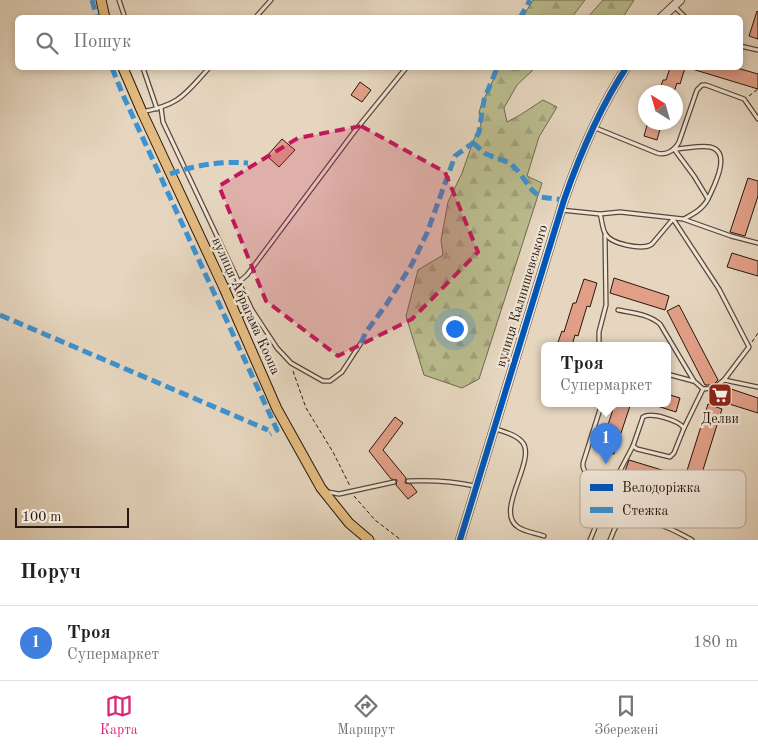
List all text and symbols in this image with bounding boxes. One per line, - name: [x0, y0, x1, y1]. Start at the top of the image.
- search box: [15, 15, 743, 70]
- icon: search: [33, 29, 61, 57]
- text: Пошук: [73, 33, 131, 52]
- north arrow: [638, 85, 683, 130]
- street label: вулиця Калнишевського: [494, 223, 550, 369]
- street label: вулиця Абрагама Коопа: [209, 235, 283, 377]
- your location: [442, 316, 468, 342]
- popup: [541, 342, 671, 407]
- text: Троя: [560, 355, 604, 374]
- text: Супермаркет: [560, 378, 652, 394]
- supermarket icon: Делви: [707, 382, 733, 408]
- place label: Делви: [701, 412, 739, 426]
- pin: 1: [590, 423, 622, 464]
- legend: [580, 470, 746, 528]
- text: Велодоріжка: [622, 481, 701, 495]
- text: Стежка: [622, 504, 669, 518]
- scale bar: [15, 505, 129, 528]
- text: 100 m: [22, 510, 61, 524]
- text: Поруч: [20, 562, 81, 583]
- text: Троя: [67, 624, 111, 643]
- text: 1: [31, 635, 41, 651]
- text: 180 m: [693, 635, 738, 651]
- text: Супермаркет: [67, 647, 159, 663]
- tab: Карта: [100, 692, 138, 739]
- tab: Маршрут: [337, 692, 395, 739]
- tab: Збережені: [594, 692, 658, 739]

